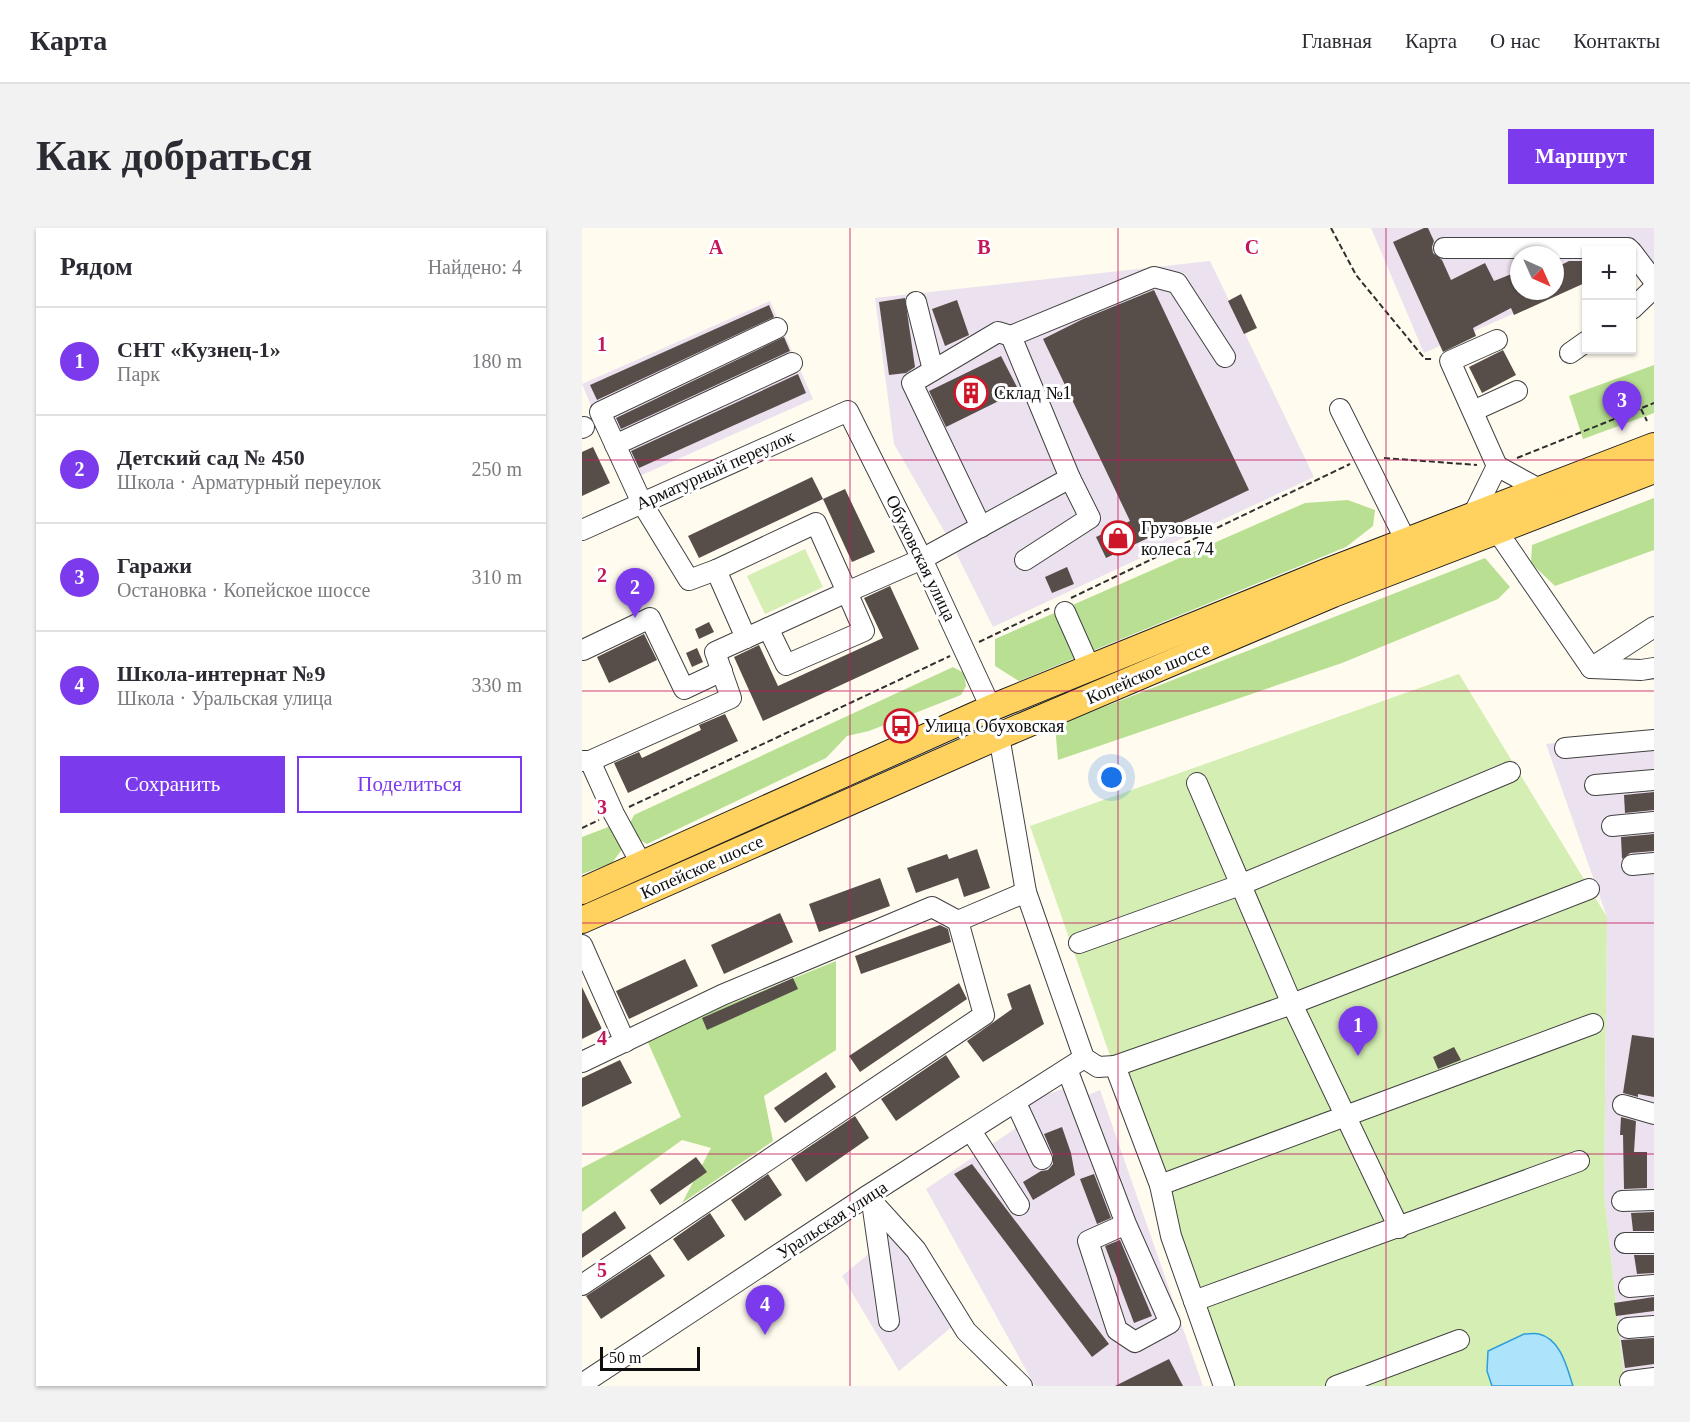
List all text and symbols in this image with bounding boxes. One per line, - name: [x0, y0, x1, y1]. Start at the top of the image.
- text: Карта: [30, 25, 107, 56]
- text: Главная: [1302, 29, 1372, 53]
- text: Карта: [1405, 29, 1457, 53]
- text: О нас: [1490, 29, 1540, 53]
- text: Контакты: [1573, 29, 1660, 53]
- button: Маршрут: [1508, 129, 1654, 184]
- text: Как добраться: [36, 133, 312, 179]
- text: A: [709, 236, 724, 258]
- text: B: [977, 236, 991, 258]
- text: C: [1245, 236, 1259, 258]
- north arrow: [1510, 246, 1564, 300]
- map controls: [1582, 246, 1636, 354]
- button: +: [1582, 246, 1636, 300]
- text: Рядом: [60, 252, 133, 281]
- text: Найдено: 4: [428, 256, 522, 278]
- button: −: [1582, 300, 1636, 354]
- text: 1: [597, 333, 607, 355]
- text: СНТ «Кузнец-1»: [117, 337, 281, 362]
- text: 1: [75, 350, 85, 372]
- text: 180 m: [471, 350, 522, 372]
- text: Парк: [117, 363, 160, 385]
- building icon: Склад №1: [953, 375, 989, 411]
- pin: 3: [1602, 382, 1642, 431]
- place label: Склад №1: [994, 383, 1072, 403]
- street label: Арматурный переулок: [633, 426, 797, 514]
- text: Детский сад № 450: [117, 445, 305, 470]
- text: 2: [75, 458, 85, 480]
- text: 250 m: [471, 458, 522, 480]
- text: Школа · Арматурный переулок: [117, 471, 381, 493]
- street label: Обуховская улица: [882, 492, 960, 624]
- place label: Грузовые колеса 74: [1141, 518, 1214, 559]
- shop icon: Грузовые колеса 74: [1100, 520, 1136, 556]
- text: Гаражи: [117, 553, 192, 578]
- text: 2: [597, 564, 607, 586]
- text: 3: [75, 566, 85, 588]
- text: 310 m: [471, 566, 522, 588]
- pin: 2: [616, 568, 654, 618]
- text: Остановка · Копейское шоссе: [117, 579, 370, 601]
- street label: Копейское шоссе: [1083, 638, 1213, 708]
- text: Школа-интернат №9: [117, 661, 326, 686]
- text: 4: [75, 674, 85, 696]
- text: 330 m: [471, 674, 522, 696]
- text: Школа · Уральская улица: [117, 687, 332, 709]
- bus stop icon: Улица Обуховская: [883, 708, 919, 744]
- place label: Улица Обуховская: [924, 716, 1064, 736]
- button: Сохранить: [60, 756, 285, 813]
- button: Поделиться: [297, 756, 522, 813]
- your location: [1097, 763, 1126, 792]
- text: 3: [597, 796, 607, 818]
- street label: Копейское шоссе: [637, 831, 767, 903]
- pin: 1: [1338, 1006, 1378, 1056]
- text: 4: [597, 1027, 607, 1049]
- street label: Уральская улица: [773, 1177, 891, 1263]
- text: 5: [597, 1259, 607, 1281]
- pin: 4: [746, 1286, 784, 1335]
- scale bar: [600, 1344, 700, 1372]
- text: 50 m: [609, 1349, 641, 1366]

